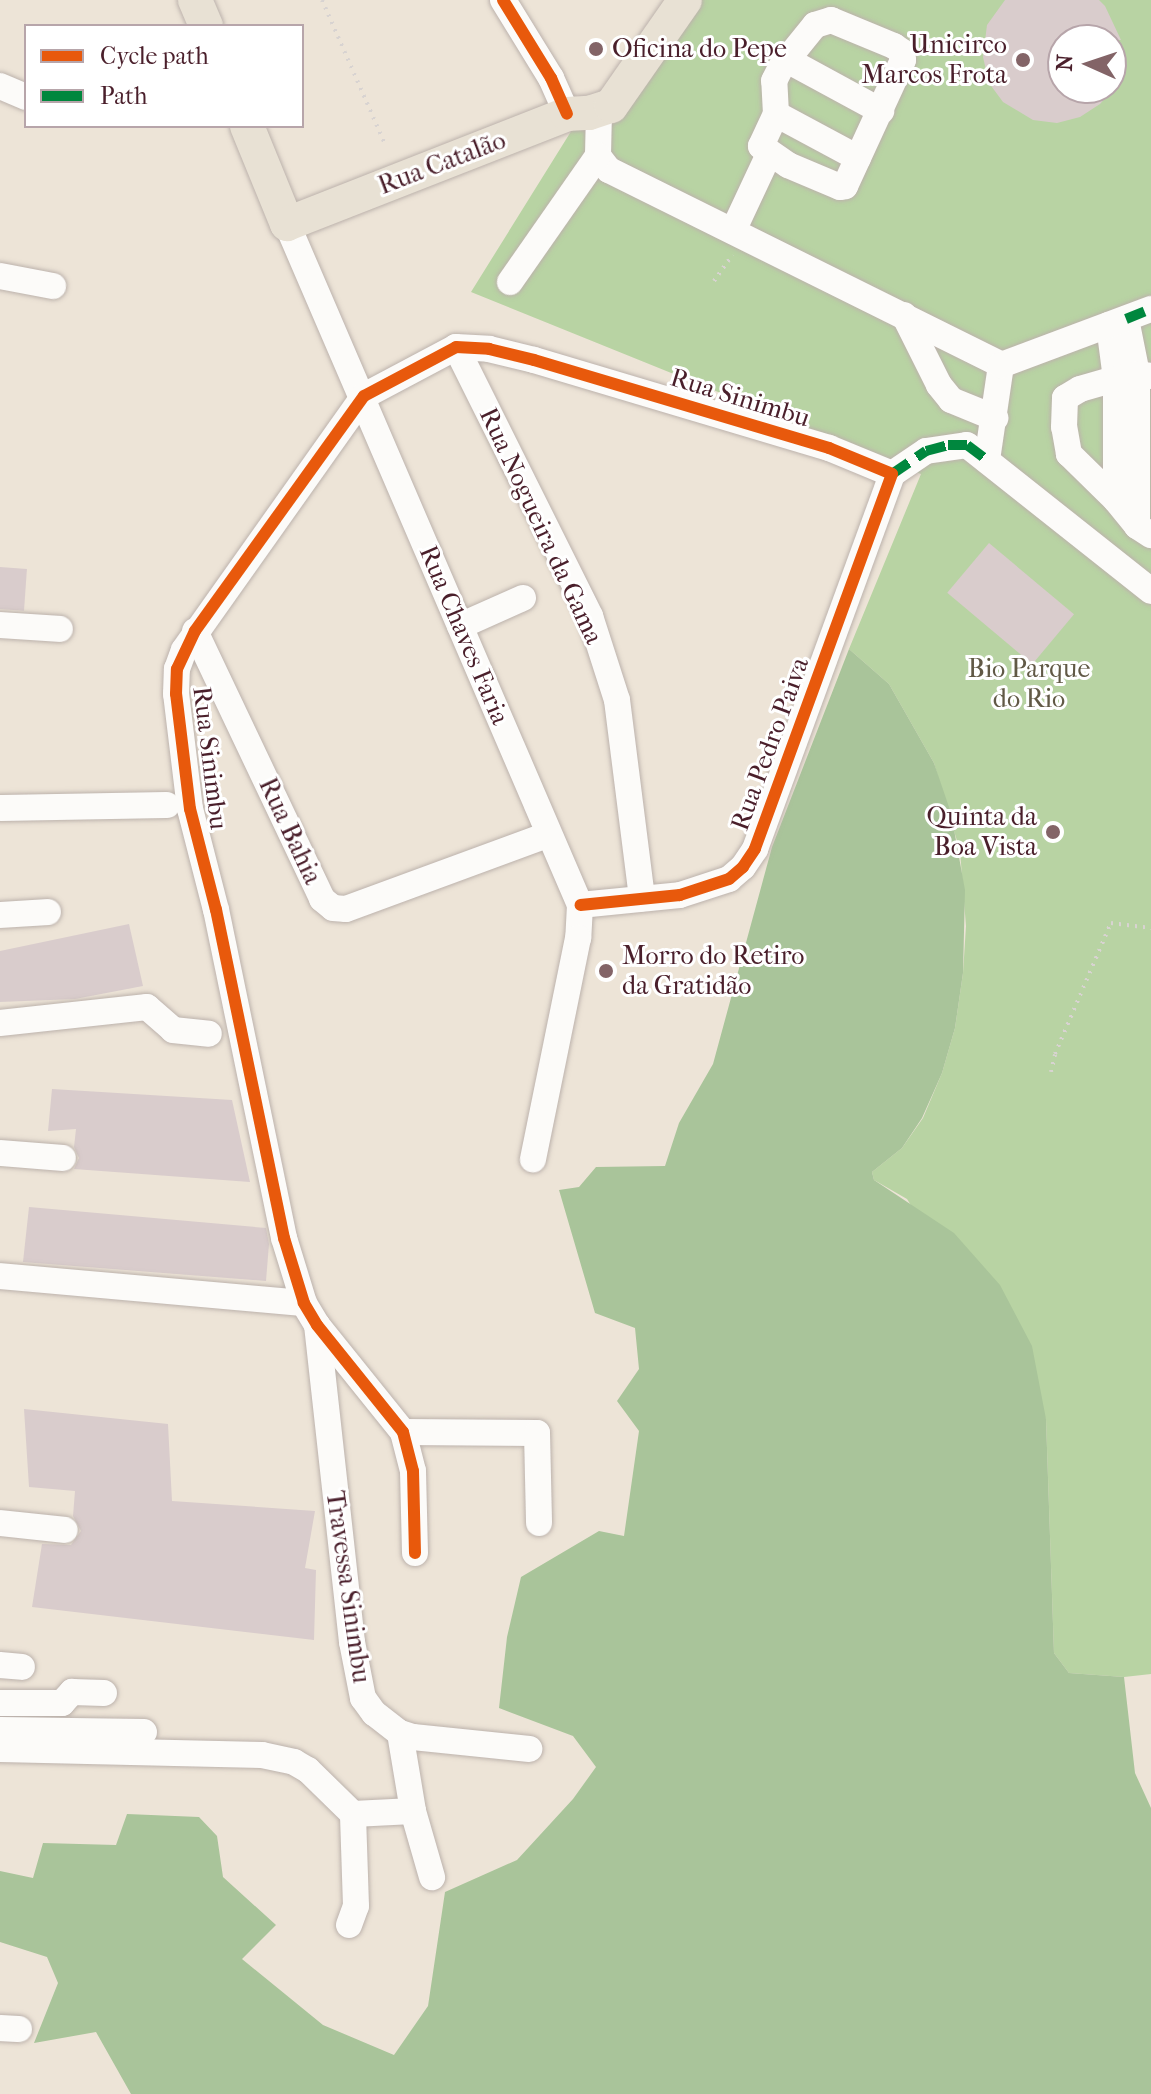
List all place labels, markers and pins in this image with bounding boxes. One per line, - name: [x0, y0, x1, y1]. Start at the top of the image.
- place label: Unicirco Marcos Frota: [861, 29, 1007, 90]
- place label: Oficina do Pepe: [612, 33, 787, 65]
- marker: Oficina do Pepe: [587, 40, 605, 58]
- marker: Unicirco Marcos Frota: [1014, 51, 1032, 69]
- place label: Quinta da Boa Vista: [927, 801, 1037, 862]
- marker: Quinta da Boa Vista: [1044, 823, 1062, 841]
- place label: Morro do Retiro da Gratidão: [622, 940, 805, 1002]
- marker: Morro do Retiro da Gratidão: [597, 962, 615, 980]

